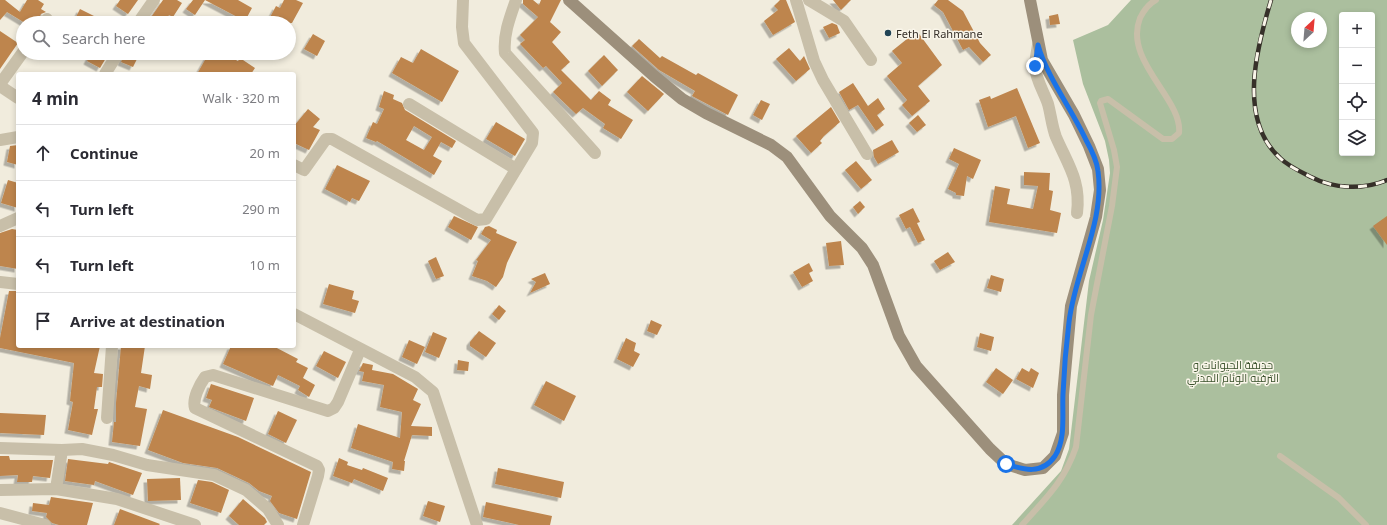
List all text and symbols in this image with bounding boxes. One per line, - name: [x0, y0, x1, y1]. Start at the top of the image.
- north arrow: [1291, 12, 1327, 48]
- map controls: [1339, 12, 1375, 156]
- button: +: [1339, 12, 1375, 48]
- search box: [16, 16, 296, 60]
- place label: Feth El Rahmane: [896, 26, 983, 41]
- icon: search: [30, 27, 52, 49]
- text: Search here: [62, 28, 145, 48]
- marker: Feth El Rahmane: [883, 28, 893, 38]
- button: −: [1339, 48, 1375, 84]
- route end: [1026, 57, 1044, 75]
- button: locate: [1339, 84, 1375, 120]
- text: 4 min: [32, 87, 79, 110]
- text: Walk · 320 m: [202, 89, 280, 107]
- button: layers: [1339, 120, 1375, 156]
- icon: ahead: [32, 142, 54, 164]
- text: Continue: [70, 143, 138, 163]
- text: 20 m: [250, 144, 280, 162]
- icon: left: [32, 198, 54, 220]
- text: Turn left: [70, 199, 134, 219]
- text: 290 m: [242, 200, 280, 218]
- icon: left: [32, 254, 54, 276]
- text: Turn left: [70, 255, 134, 275]
- text: 10 m: [250, 256, 280, 274]
- icon: arrive: [32, 310, 54, 332]
- text: Arrive at destination: [70, 311, 225, 331]
- park label: حديقة الحيوانات و الترفيه الوئام المدني: [1187, 357, 1279, 387]
- route start: [997, 455, 1015, 473]

